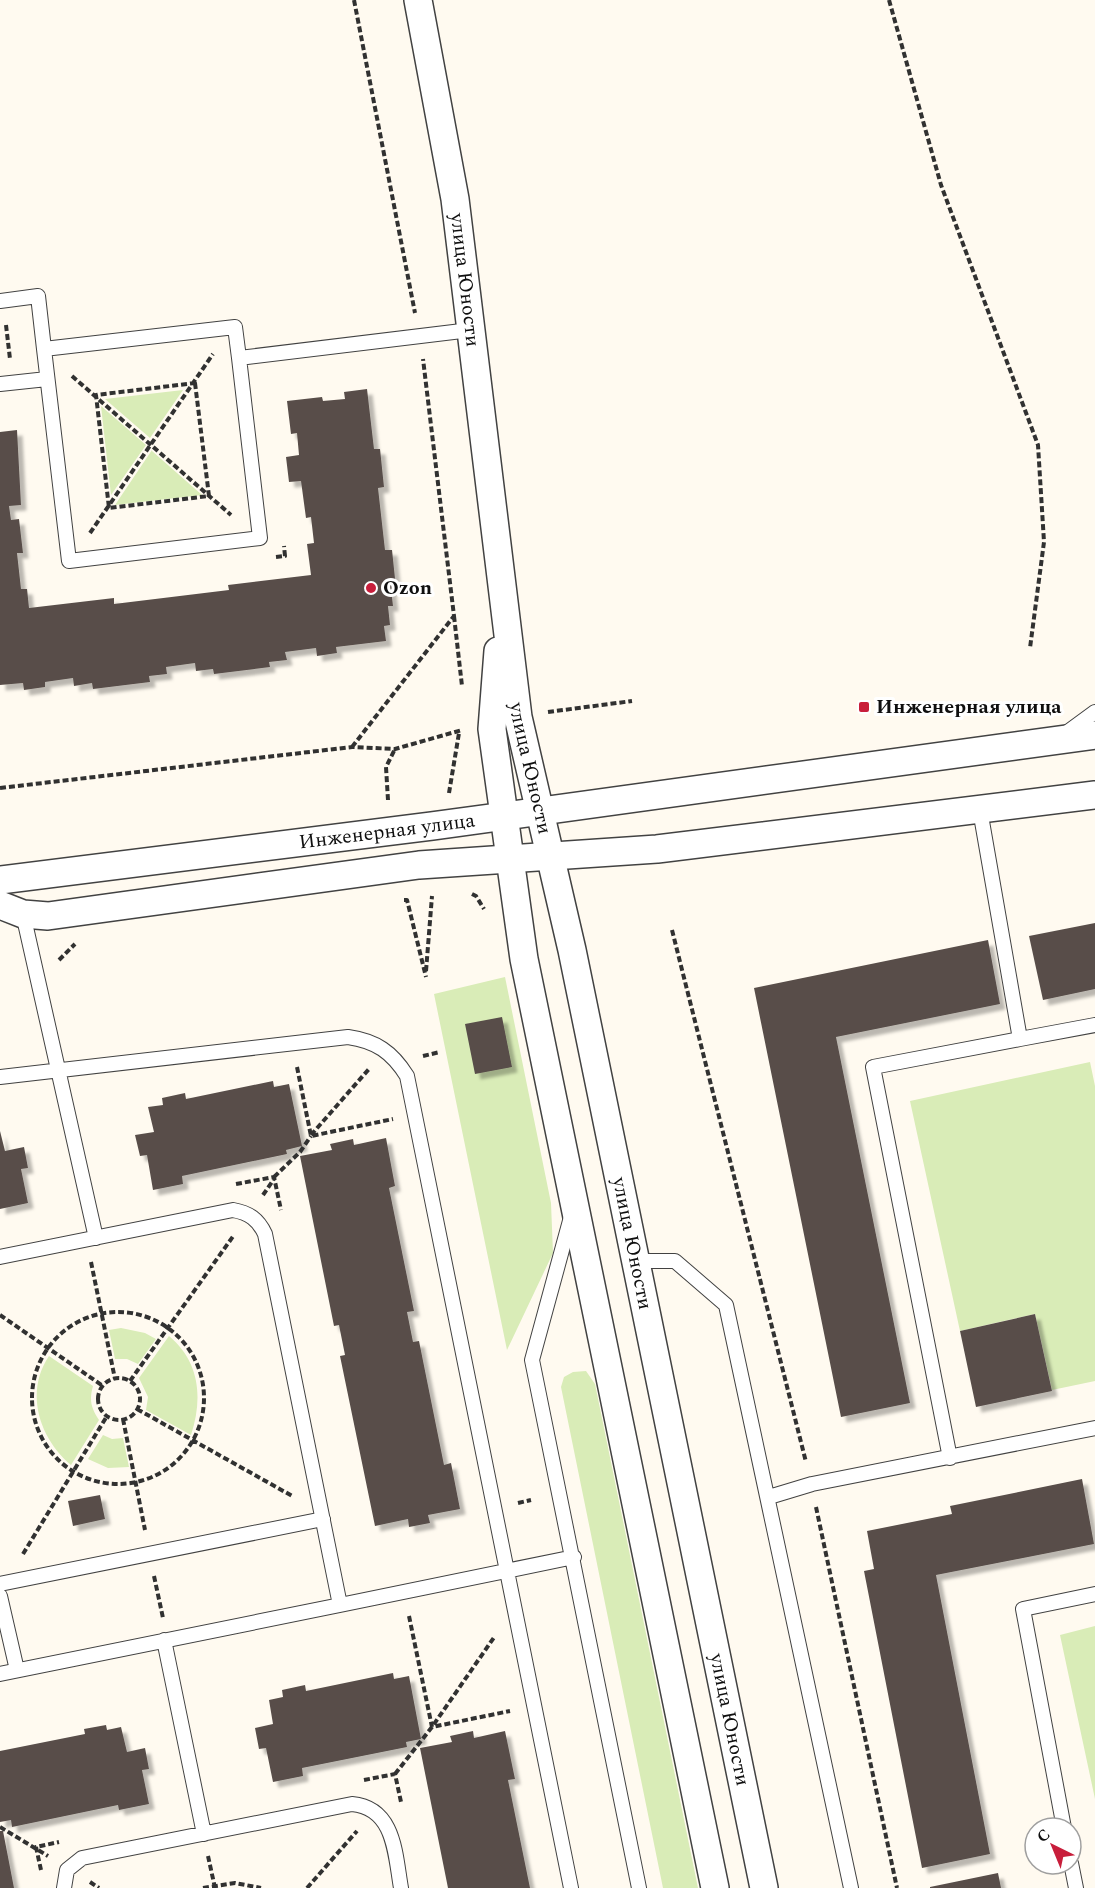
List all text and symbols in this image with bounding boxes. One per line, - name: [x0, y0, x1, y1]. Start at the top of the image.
- street label: улица Юности: [442, 210, 488, 349]
- place label: Ozon: [383, 573, 432, 603]
- marker: Ozon: [364, 581, 378, 595]
- place label: Инженерная улица: [876, 692, 1062, 722]
- street label: улица Юности: [501, 700, 560, 837]
- marker: Инженерная улица: [857, 700, 871, 714]
- street label: Инженерная улица: [297, 805, 477, 858]
- street label: улица Юности: [604, 1174, 660, 1312]
- street label: улица Юности: [701, 1650, 758, 1789]
- north arrow: [1023, 1816, 1083, 1876]
- text: С: [1031, 1823, 1056, 1848]

